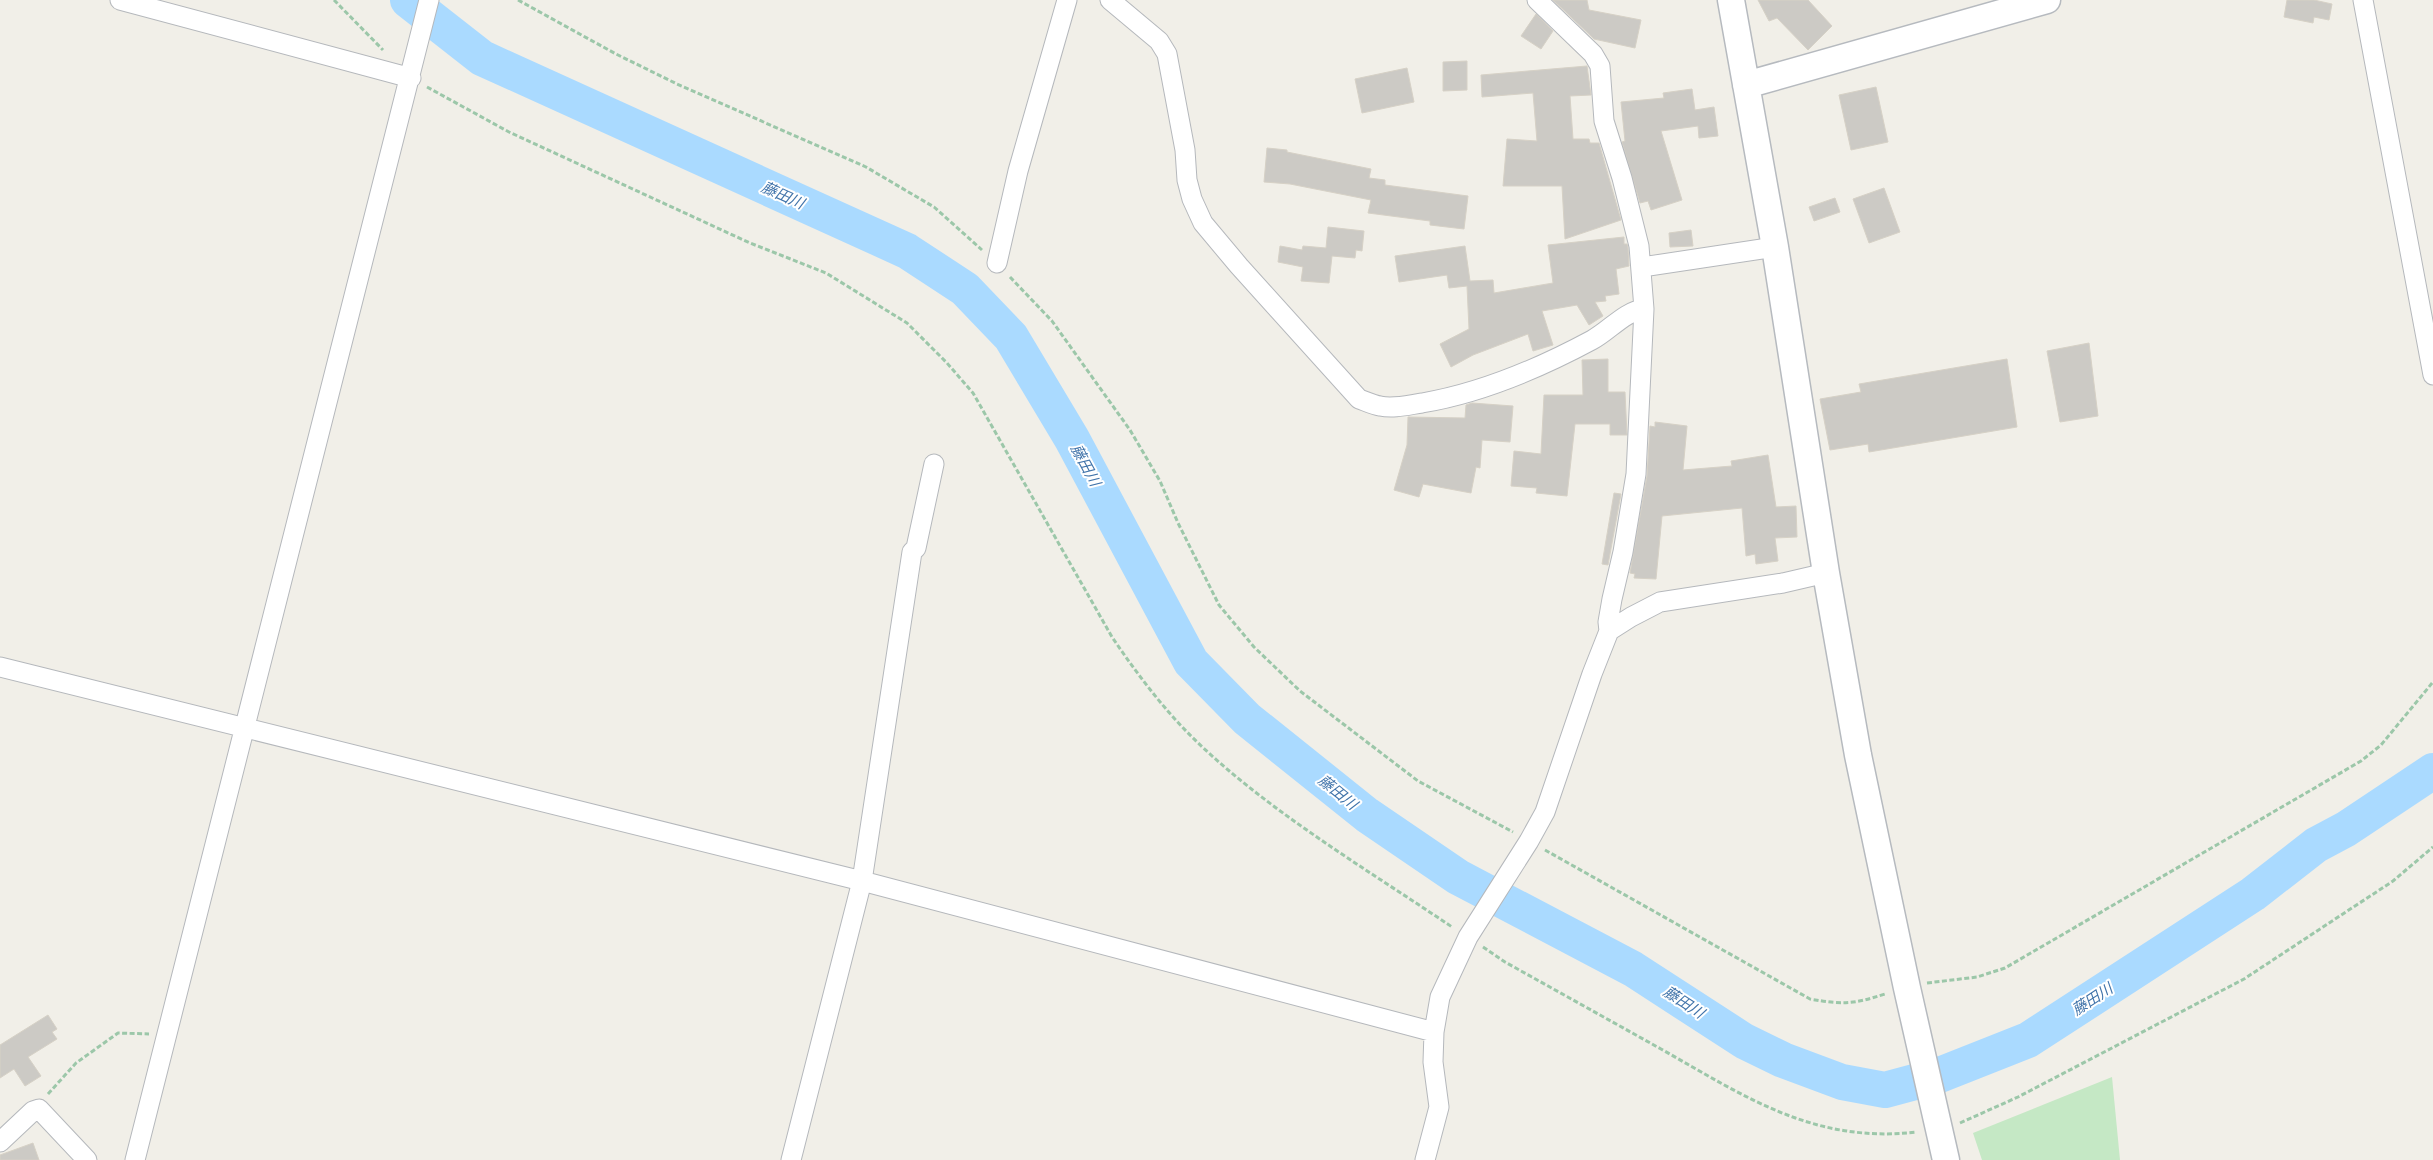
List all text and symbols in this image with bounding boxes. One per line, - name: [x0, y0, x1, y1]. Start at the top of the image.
- water label: 藤田川: [759, 178, 809, 213]
- water label: 藤田川: [1068, 441, 1105, 491]
- water label: 藤田川: [1315, 771, 1362, 814]
- water label: 藤田川: [2068, 979, 2117, 1018]
- water label: 藤田川: [1660, 983, 1709, 1022]

